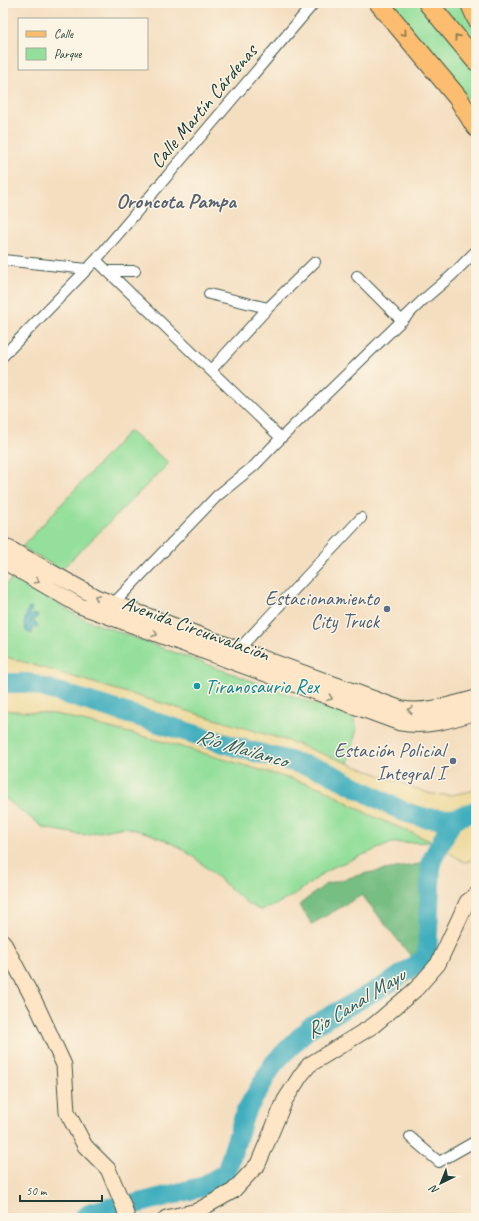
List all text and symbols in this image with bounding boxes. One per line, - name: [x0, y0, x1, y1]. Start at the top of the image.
- legend: [18, 18, 148, 70]
- text: Calle: [54, 26, 74, 42]
- one-way arrow: [400, 28, 407, 35]
- one-way arrow: [455, 35, 462, 42]
- street label: Calle Martín Cárdenas: [144, 38, 264, 173]
- text: Parque: [54, 46, 83, 62]
- district label: Oroncota Pampa: [116, 188, 237, 214]
- one-way arrow: [33, 577, 40, 584]
- place label: Estacionamiento City Truck: [265, 586, 381, 634]
- street label: Avenida Circunvalación: [119, 590, 274, 667]
- one-way arrow: [93, 594, 101, 602]
- marker: Estacionamiento City Truck: [382, 604, 392, 614]
- one-way arrow: [151, 630, 158, 638]
- place label: Tiranosaurio Rex: [205, 674, 321, 699]
- marker: Tiranosaurio Rex: [192, 681, 202, 691]
- one-way arrow: [326, 693, 333, 701]
- one-way arrow: [407, 705, 413, 714]
- water label: Río Mailanco: [194, 723, 294, 774]
- place label: Estación Policial Integral I: [334, 738, 450, 786]
- marker: Estación Policial Integral I: [448, 756, 458, 766]
- water label: Rio Canal Mayu: [301, 961, 412, 1044]
- north arrow: [421, 1163, 461, 1203]
- scale bar: [20, 1177, 102, 1203]
- text: N: [425, 1181, 441, 1198]
- text: 50 m: [26, 1183, 48, 1199]

